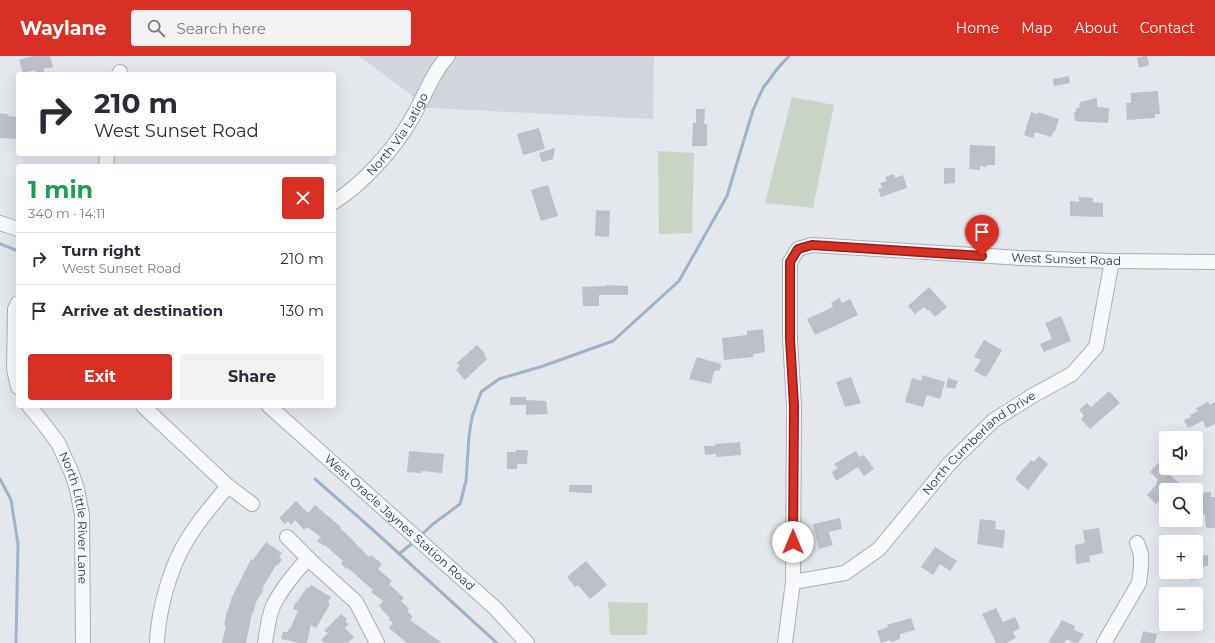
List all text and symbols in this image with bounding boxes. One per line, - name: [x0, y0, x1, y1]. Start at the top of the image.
- search box: [131, 10, 411, 46]
- text: Waylane: [20, 17, 107, 40]
- icon: search: [145, 17, 167, 39]
- text: Search here: [177, 19, 266, 38]
- text: Home: [956, 19, 999, 37]
- text: Map: [1021, 19, 1052, 37]
- text: About: [1074, 19, 1118, 37]
- text: Contact: [1140, 19, 1195, 37]
- text: 210 m: [94, 86, 178, 120]
- icon: right: [28, 88, 80, 140]
- street label: North Via Latigo: [363, 90, 431, 179]
- text: West Sunset Road: [94, 120, 259, 142]
- text: 1 min: [28, 175, 93, 204]
- button: close: [282, 177, 324, 219]
- text: 340 m · 14:11: [28, 205, 105, 221]
- pin: [965, 215, 999, 256]
- icon: arrive: [971, 221, 993, 243]
- text: Turn right: [62, 241, 141, 260]
- icon: right: [28, 248, 50, 270]
- text: 210 m: [280, 249, 324, 268]
- street label: West Sunset Road: [1011, 249, 1121, 268]
- text: West Sunset Road: [62, 260, 181, 276]
- icon: arrive: [28, 300, 50, 322]
- text: Arrive at destination: [62, 301, 223, 320]
- text: 130 m: [280, 301, 324, 320]
- button: Exit: [28, 354, 172, 400]
- button: Share: [180, 354, 324, 400]
- street label: North Cumberland Drive: [919, 388, 1038, 498]
- map controls: [1159, 431, 1203, 631]
- button: sound: [1159, 431, 1203, 475]
- street label: North Little River Lane: [56, 449, 91, 584]
- street label: West Oracle Jaynes Station Road: [321, 451, 478, 593]
- button: search: [1159, 483, 1203, 527]
- position arrow: [772, 521, 814, 563]
- button: +: [1159, 535, 1203, 579]
- button: −: [1159, 587, 1203, 631]

